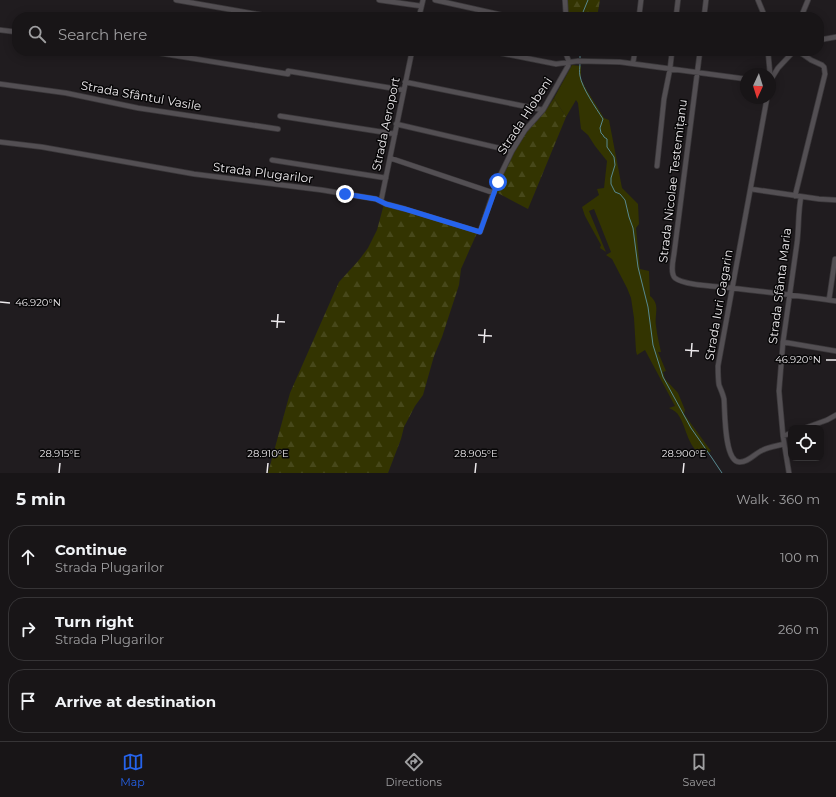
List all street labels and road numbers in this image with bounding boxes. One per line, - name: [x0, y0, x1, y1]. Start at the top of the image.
- street label: Strada Hlobeni: [494, 74, 555, 157]
- street label: Strada Aeroport: [368, 76, 403, 172]
- street label: Strada Sfântul Vasile: [80, 78, 203, 114]
- street label: Strada Nicolae Testemițanu: [655, 98, 690, 264]
- street label: Strada Plugarilor: [212, 159, 314, 186]
- street label: Strada Sfânta Maria: [765, 227, 794, 345]
- street label: Strada Iuri Gagarin: [701, 248, 736, 362]

